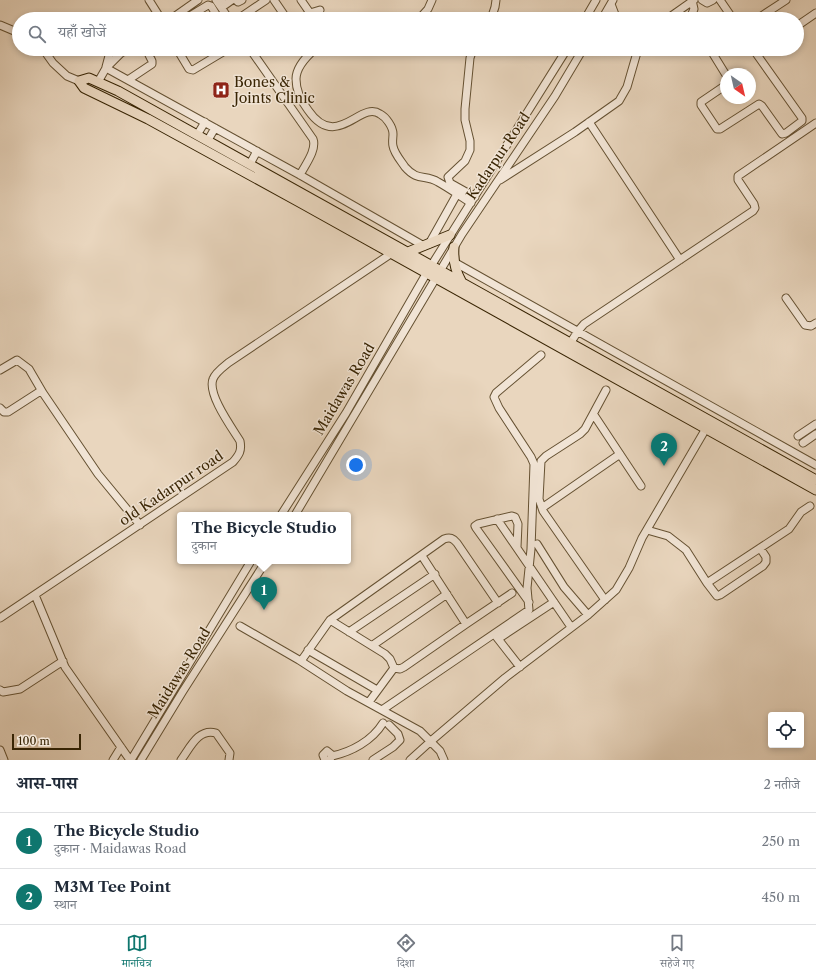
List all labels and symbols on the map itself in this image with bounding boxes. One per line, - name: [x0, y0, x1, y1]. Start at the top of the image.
- north arrow: [720, 68, 756, 104]
- place label: Bones & Joints Clinic: [232, 73, 315, 107]
- hospital icon: Bones & Joints Clinic: [211, 80, 231, 100]
- street label: Kadarpur Road: [462, 109, 534, 203]
- street label: Maidawas Road: [309, 339, 379, 438]
- pin: 2: [651, 433, 677, 466]
- street label: old Kadarpur road: [115, 446, 227, 530]
- your location: [346, 455, 366, 475]
- pin: 1: [251, 577, 277, 610]
- street label: Maidawas Road: [144, 624, 214, 722]
- scale bar: [12, 732, 81, 751]

